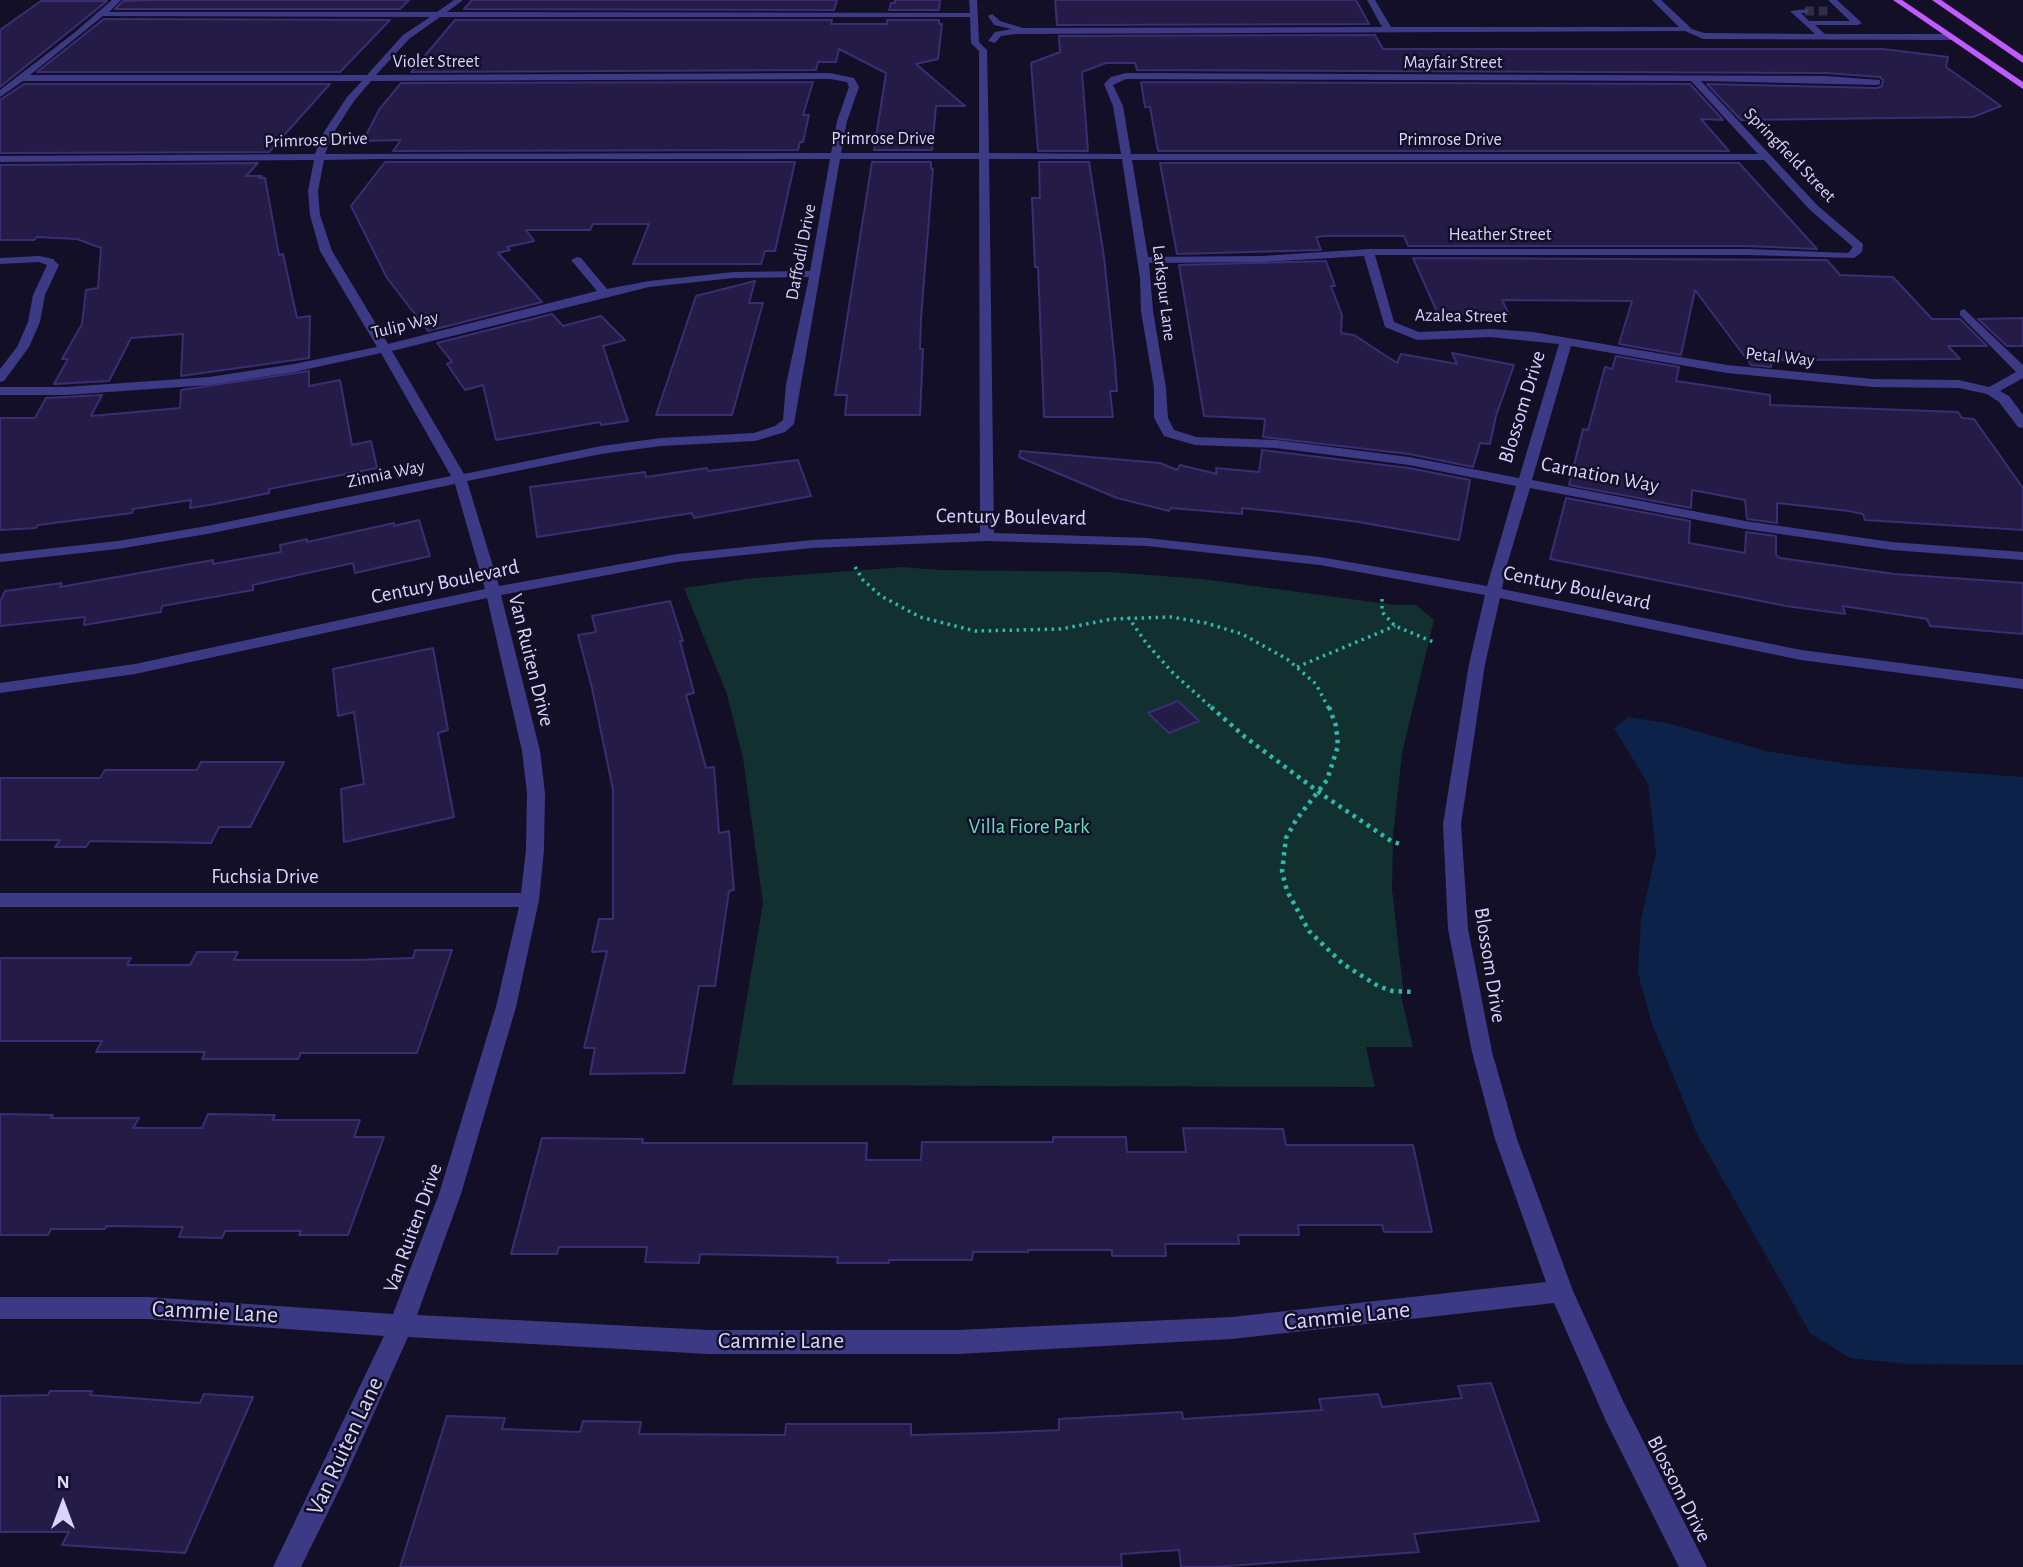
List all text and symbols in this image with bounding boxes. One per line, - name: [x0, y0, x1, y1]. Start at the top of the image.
- street label: Violet Street: [392, 51, 480, 73]
- street label: Mayfair Street: [1404, 52, 1502, 74]
- street label: Springfield Street: [1739, 103, 1841, 207]
- street label: Primrose Drive: [264, 127, 368, 153]
- street label: Primrose Drive: [831, 128, 935, 150]
- street label: Primrose Drive: [1398, 129, 1502, 151]
- street label: Daffodil Drive: [781, 202, 821, 302]
- street label: Heather Street: [1448, 224, 1552, 246]
- street label: Larkspur Lane: [1147, 244, 1181, 342]
- street label: Azalea Street: [1415, 304, 1507, 328]
- street label: Tulip Way: [369, 306, 441, 344]
- street label: Petal Way: [1744, 343, 1816, 371]
- street label: Blossom Drive: [1493, 348, 1551, 466]
- street label: Carnation Way: [1539, 451, 1661, 499]
- street label: Zinnia Way: [345, 455, 427, 493]
- street label: Century Boulevard: [936, 503, 1086, 531]
- street label: Century Boulevard: [369, 554, 521, 610]
- street label: Century Boulevard: [1501, 560, 1653, 616]
- street label: Van Ruiten Drive: [502, 591, 560, 729]
- park label: Villa Fiore Park: [969, 814, 1089, 840]
- street label: Fuchsia Drive: [211, 864, 319, 890]
- street label: Blossom Drive: [1468, 906, 1512, 1024]
- street label: Van Ruiten Drive: [378, 1160, 448, 1296]
- street label: Cammie Lane: [151, 1294, 279, 1330]
- street label: Cammie Lane: [1283, 1295, 1411, 1337]
- street label: Cammie Lane: [718, 1327, 844, 1355]
- street label: Van Ruiten Lane: [300, 1372, 390, 1520]
- street label: Blossom Drive: [1641, 1431, 1717, 1547]
- north arrow: [28, 1469, 98, 1539]
- text: N: [56, 1473, 70, 1492]

